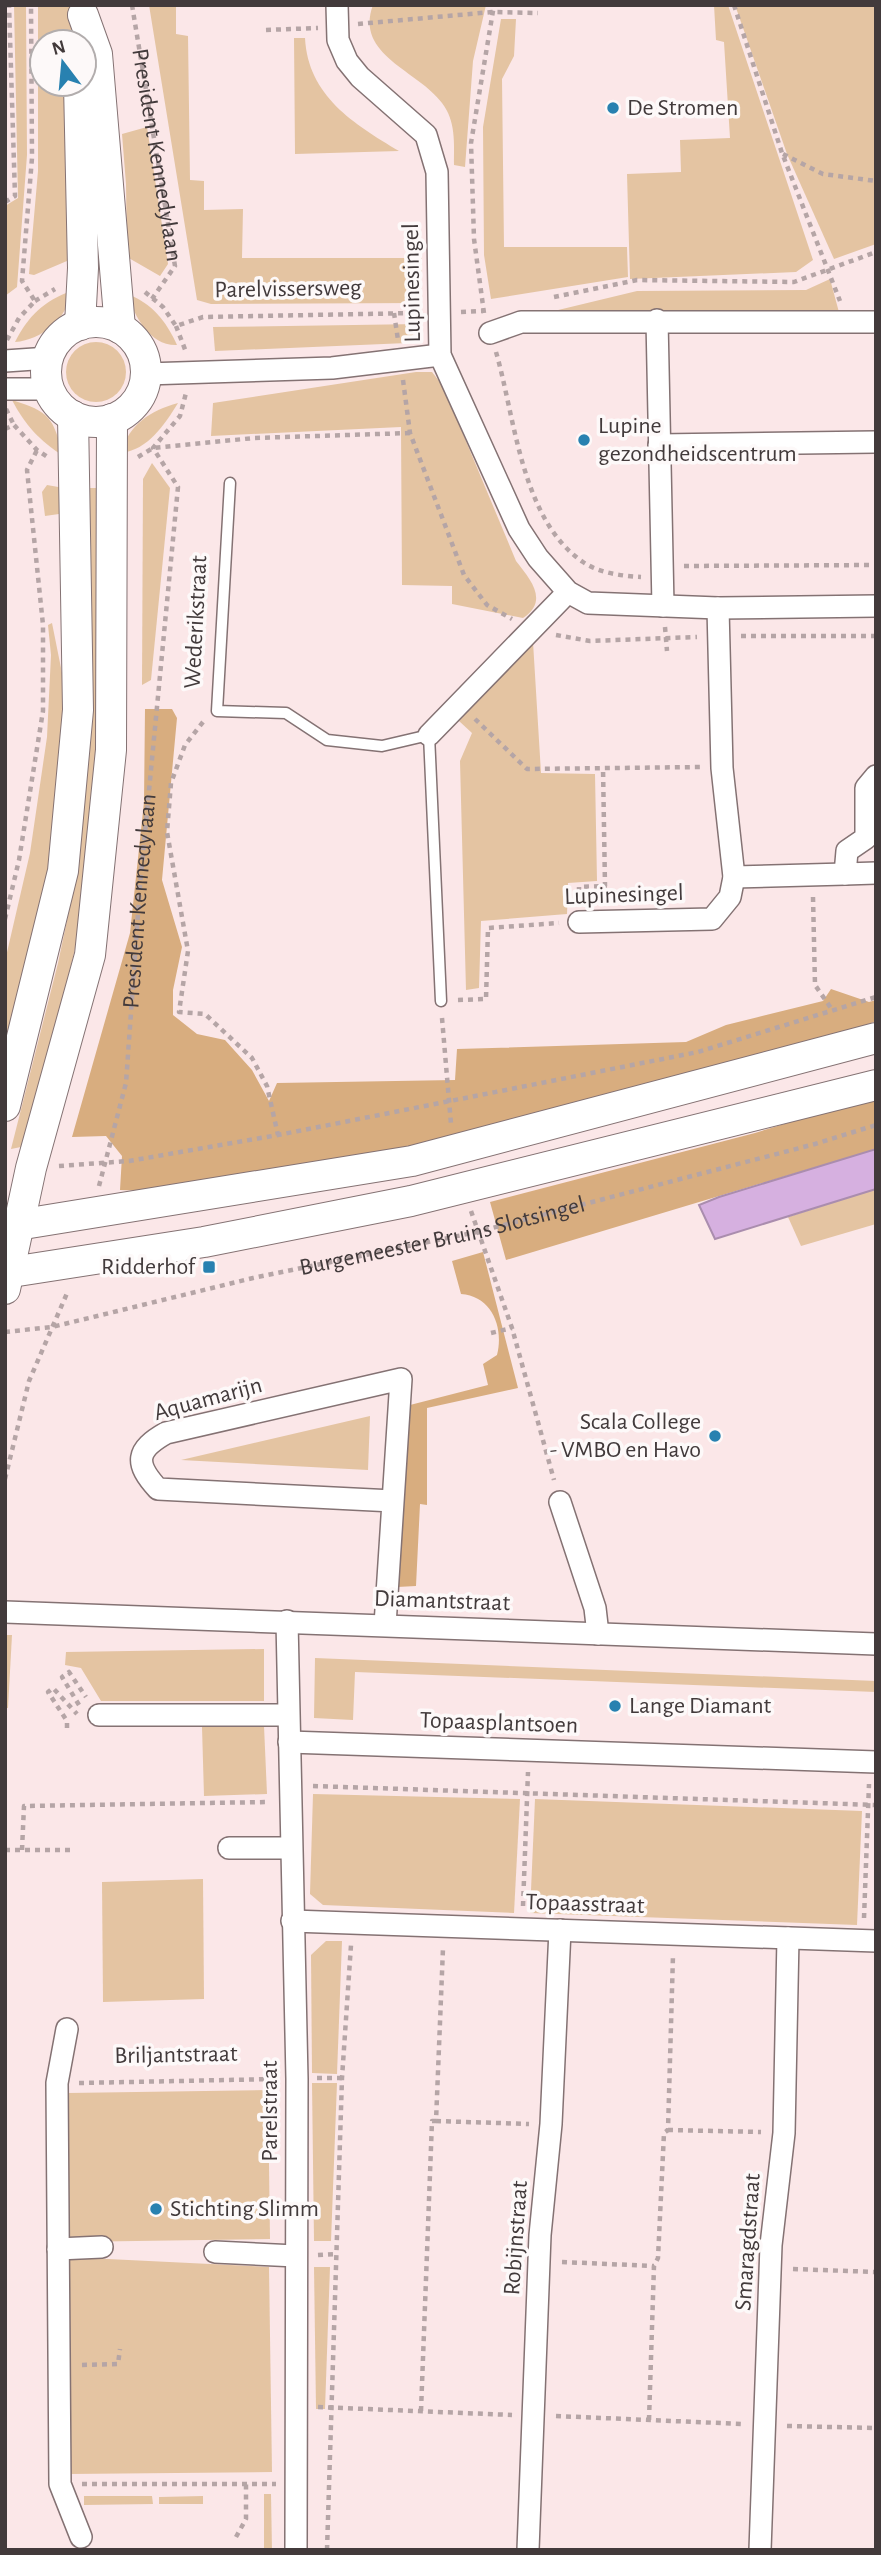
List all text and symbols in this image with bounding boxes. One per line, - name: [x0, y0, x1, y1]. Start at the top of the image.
- north arrow: [28, 28, 98, 98]
- text: N: [50, 37, 68, 59]
- street label: President Kennedylaan: [127, 47, 186, 263]
- place label: De Stromen: [627, 96, 738, 120]
- marker: De Stromen: [605, 100, 621, 116]
- street label: Lupinesingel: [399, 223, 425, 343]
- street label: Parelvissersweg: [214, 276, 362, 302]
- place label: Lupine gezondheidscentrum: [598, 414, 797, 466]
- marker: Lupine gezondheidscentrum: [576, 432, 592, 448]
- street label: Wederikstraat: [181, 554, 211, 689]
- street label: President Kennedylaan: [119, 793, 161, 1009]
- street label: Lupinesingel: [564, 881, 684, 909]
- street label: Burgemeester Bruins Slotsingel: [298, 1192, 588, 1280]
- place label: Ridderhof: [101, 1255, 197, 1279]
- marker: Ridderhof: [201, 1259, 217, 1275]
- street label: Aquamarijn: [151, 1373, 265, 1425]
- place label: Scala College - VMBO en Havo: [550, 1410, 701, 1462]
- marker: Scala College - VMBO en Havo: [707, 1428, 723, 1444]
- street label: Diamantstraat: [374, 1587, 511, 1615]
- place label: Lange Diamant: [629, 1694, 772, 1718]
- marker: Lange Diamant: [607, 1698, 623, 1714]
- street label: Topaasplantsoen: [419, 1708, 579, 1738]
- street label: Topaasstraat: [525, 1890, 645, 1918]
- street label: Briljantstraat: [114, 2042, 238, 2068]
- street label: Parelstraat: [258, 2060, 282, 2162]
- street label: Smaragdstraat: [731, 2172, 765, 2312]
- street label: Robijnstraat: [500, 2179, 532, 2296]
- place label: Stichting Slimm: [170, 2197, 319, 2221]
- marker: Stichting Slimm: [148, 2201, 164, 2217]

